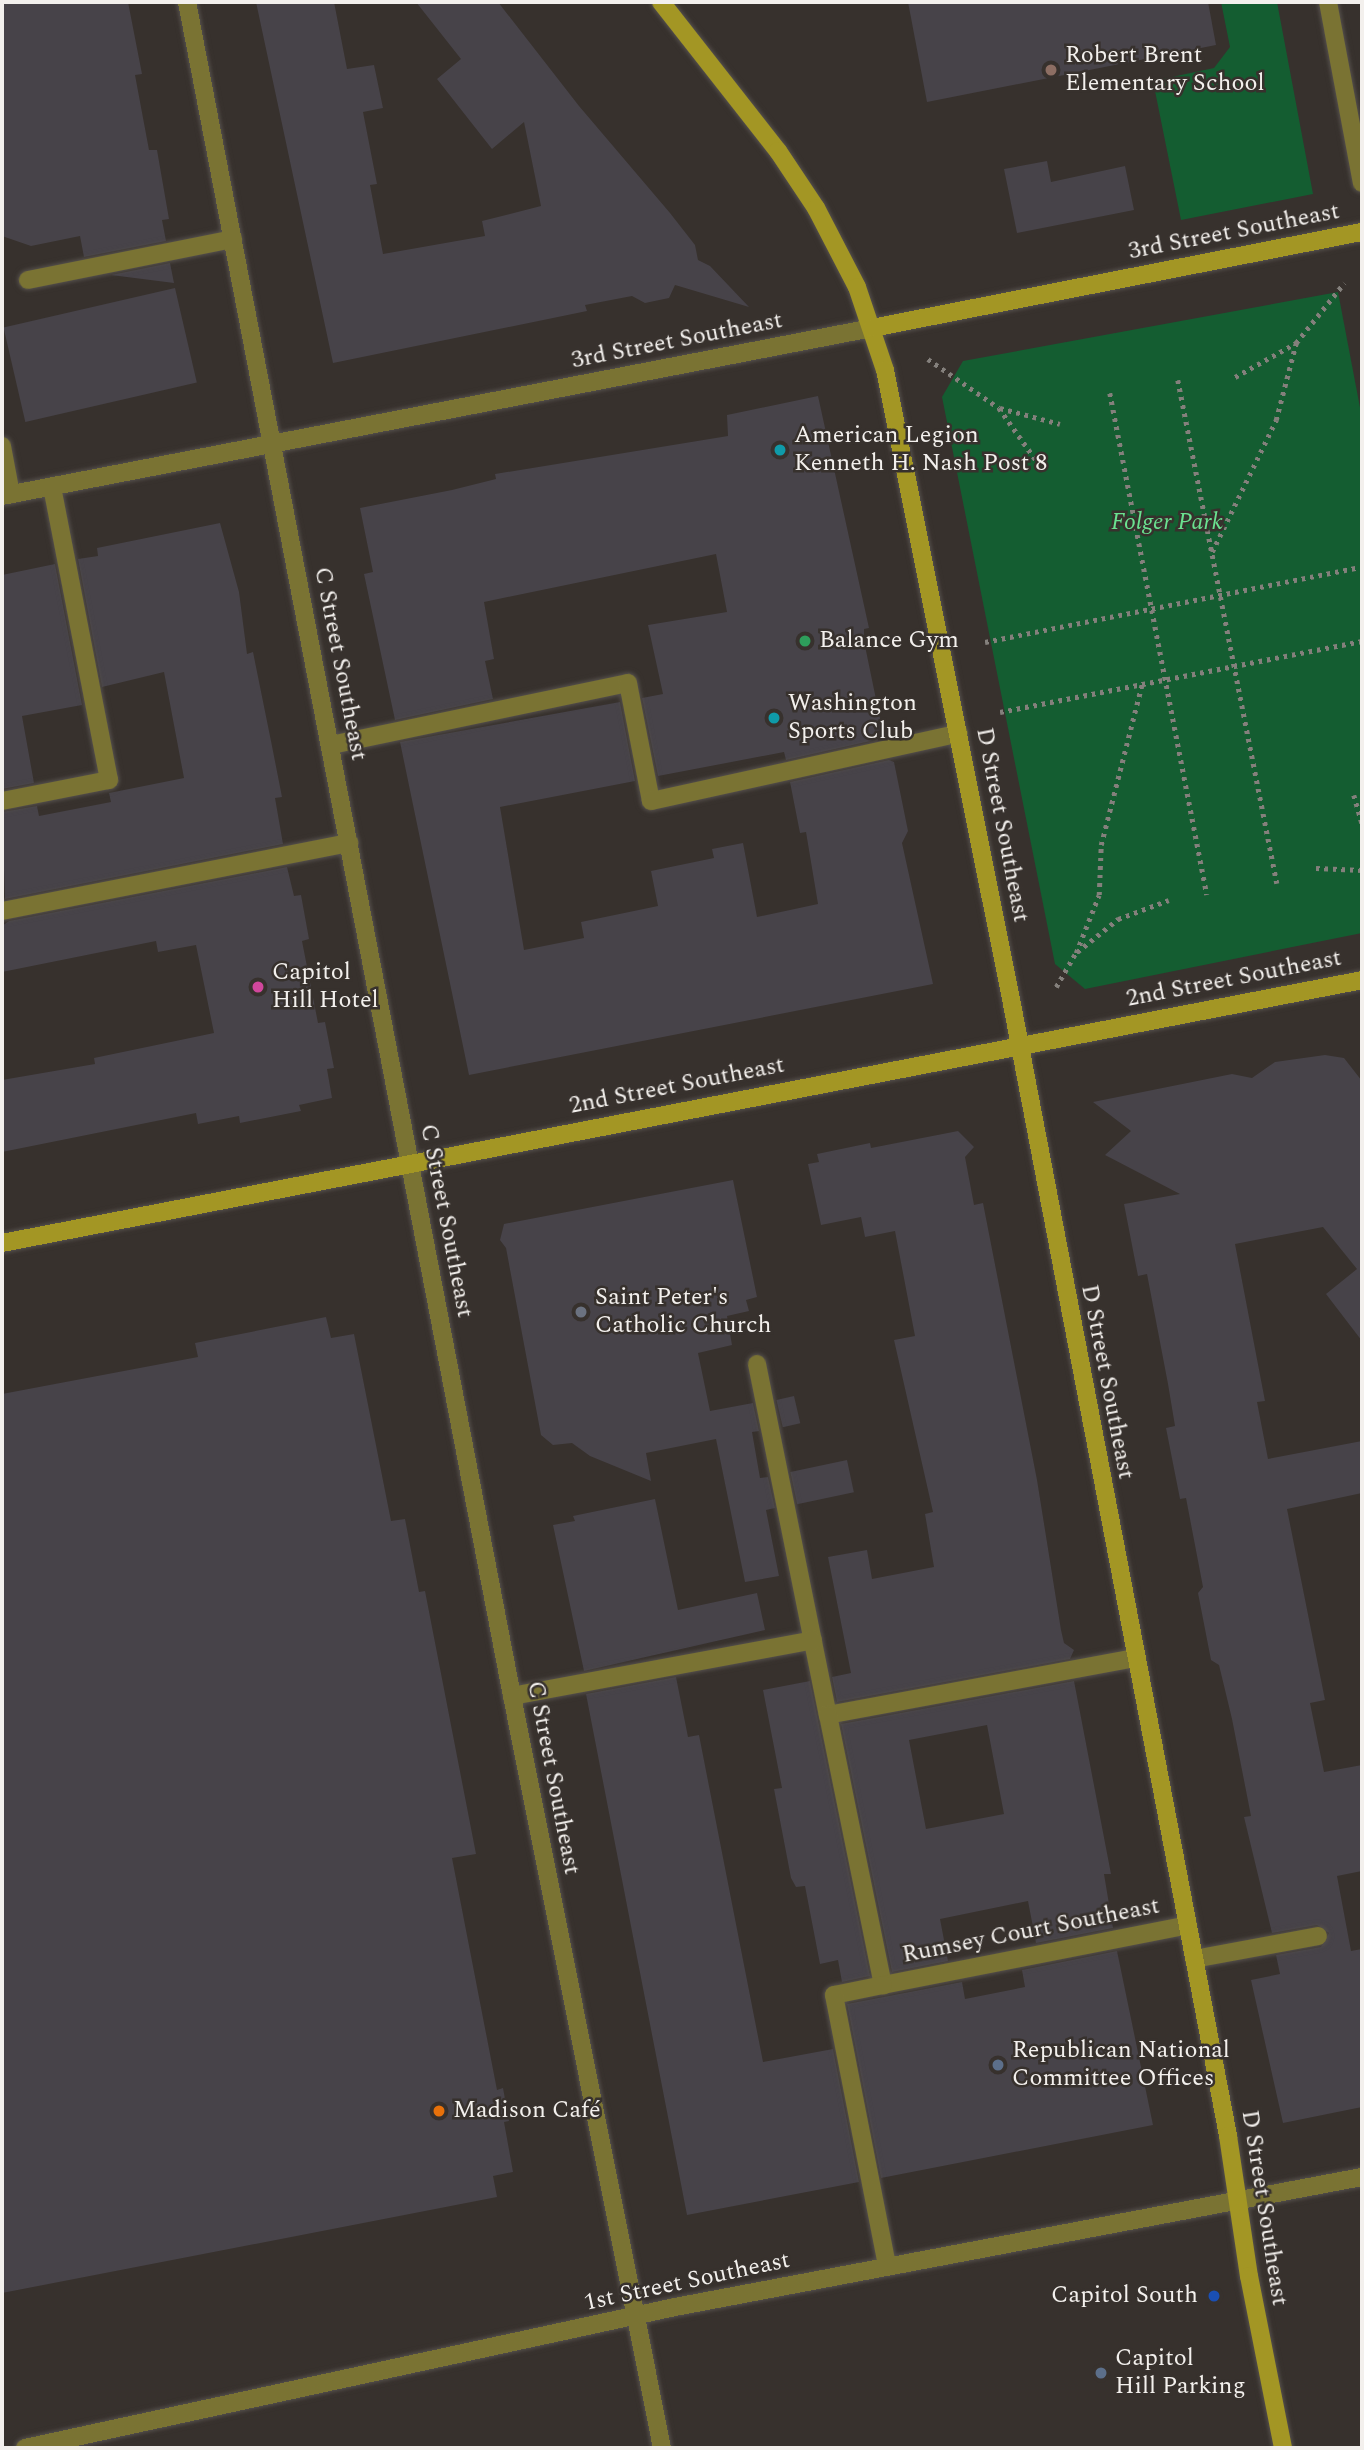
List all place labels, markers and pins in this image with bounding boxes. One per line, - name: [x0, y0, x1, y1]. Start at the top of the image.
- place label: Robert Brent Elementary School: [1065, 42, 1265, 98]
- marker: Robert Brent Elementary School: [1043, 62, 1059, 78]
- place label: American Legion Kenneth H. Nash Post 8: [794, 422, 1047, 478]
- marker: American Legion Kenneth H. Nash Post 8: [772, 442, 788, 458]
- place label: Balance Gym: [819, 627, 959, 655]
- marker: Balance Gym: [797, 633, 813, 649]
- place label: Washington Sports Club: [788, 690, 917, 746]
- marker: Washington Sports Club: [766, 710, 782, 726]
- place label: Capitol Hill Hotel: [272, 959, 379, 1015]
- marker: Capitol Hill Hotel: [250, 979, 266, 995]
- place label: Saint Peter's Catholic Church: [595, 1284, 771, 1340]
- marker: Saint Peter's Catholic Church: [573, 1304, 589, 1320]
- place label: Republican National Committee Offices: [1012, 2037, 1230, 2093]
- marker: Republican National Committee Offices: [990, 2057, 1006, 2073]
- place label: Madison Café: [453, 2097, 601, 2125]
- marker: Madison Café: [431, 2103, 447, 2119]
- place label: Capitol South: [1051, 2282, 1198, 2310]
- marker: Capitol South: [1204, 2286, 1224, 2306]
- place label: Capitol Hill Parking: [1115, 2345, 1246, 2401]
- marker: Capitol Hill Parking: [1093, 2365, 1109, 2381]

